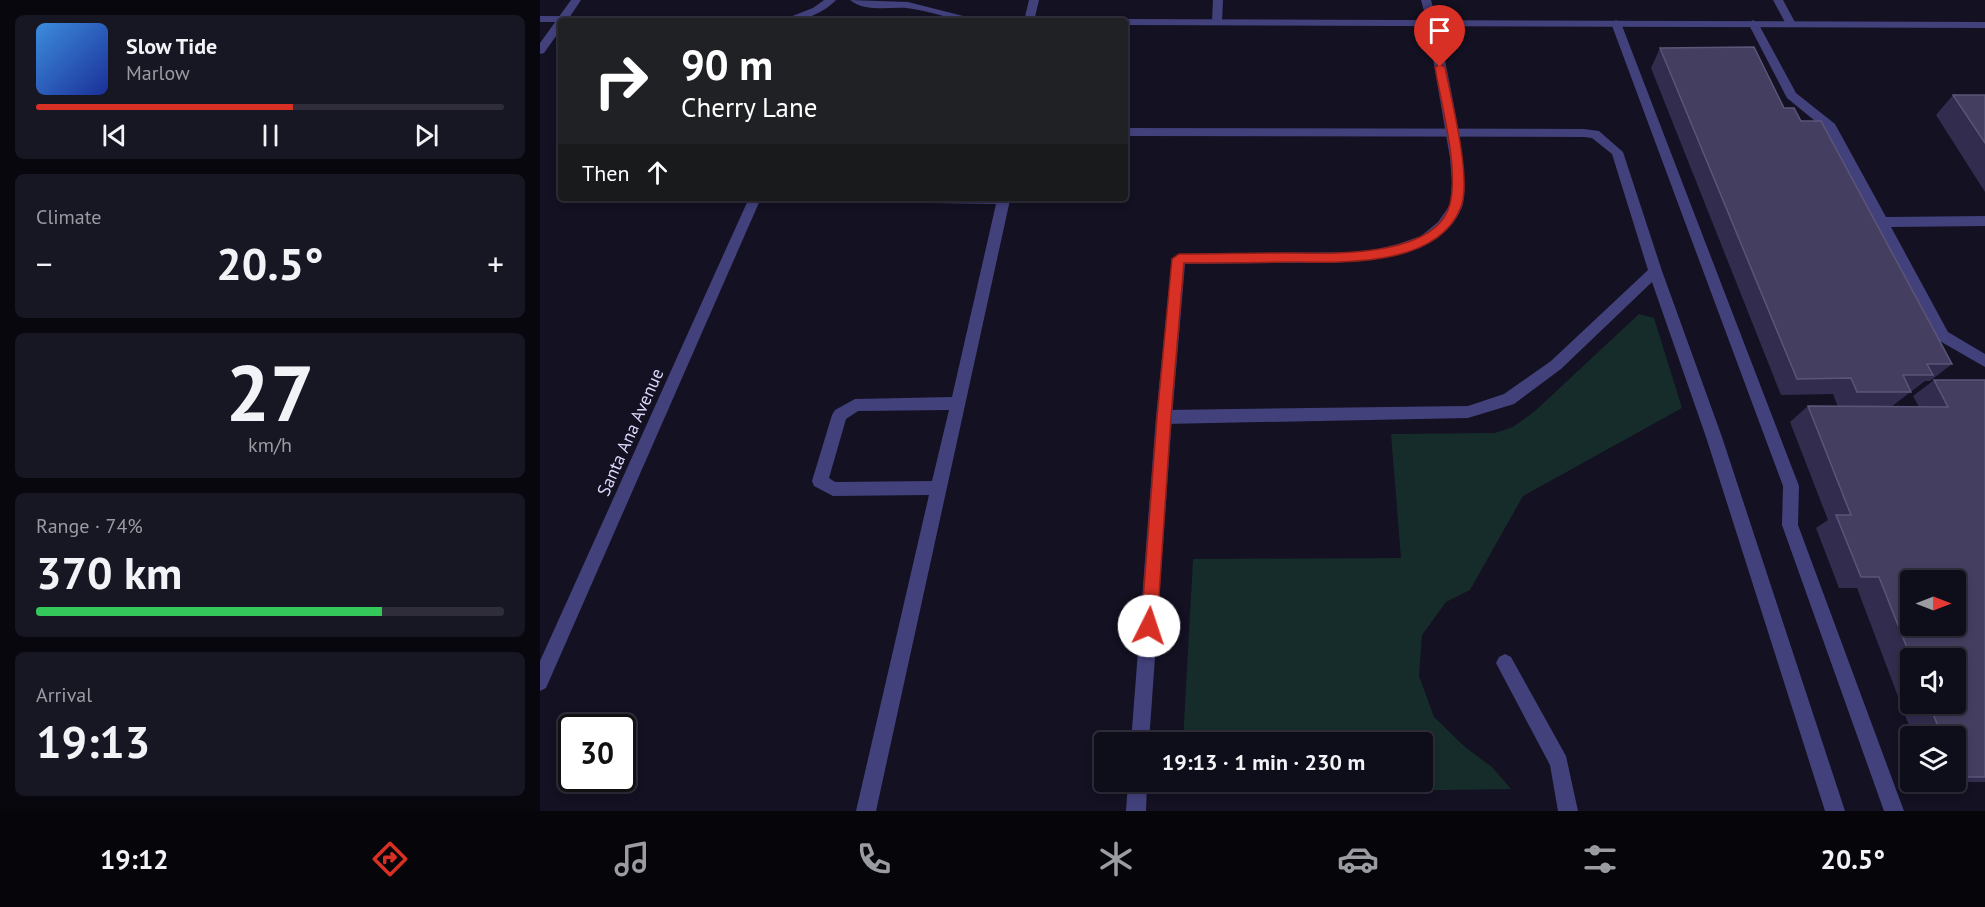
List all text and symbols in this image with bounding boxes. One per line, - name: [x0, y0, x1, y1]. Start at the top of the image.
- pin: [1414, 5, 1465, 67]
- icon: arrive: [1423, 14, 1456, 47]
- text: Slow Tide: [126, 32, 217, 60]
- text: 90 m: [681, 37, 773, 92]
- icon: right: [582, 42, 660, 120]
- text: Marlow: [126, 60, 190, 86]
- text: Cherry Lane: [681, 90, 817, 124]
- icon: previous: [98, 119, 131, 152]
- icon: pause: [254, 119, 287, 152]
- icon: next: [410, 119, 443, 152]
- icon: ahead: [641, 156, 674, 189]
- text: Then: [582, 159, 629, 187]
- text: Climate: [36, 204, 102, 230]
- text: 20.5°: [216, 234, 324, 292]
- text: −: [36, 242, 53, 285]
- text: +: [487, 242, 504, 285]
- text: 27: [226, 342, 314, 443]
- street label: Santa Ana Avenue: [592, 365, 668, 499]
- text: km/h: [248, 432, 292, 458]
- text: Range · 74%: [36, 513, 143, 539]
- text: 370 km: [36, 543, 182, 601]
- north arrow: [1900, 570, 1966, 636]
- map controls: [1900, 570, 1966, 792]
- position arrow: [1117, 594, 1181, 658]
- button: sound: [1900, 648, 1966, 714]
- text: Arrival: [36, 682, 92, 708]
- text: 19:13: [36, 712, 150, 770]
- speed limit sign: 30: [558, 714, 636, 792]
- button: layers: [1900, 726, 1966, 792]
- text: 19:13 · 1 min · 230 m: [1162, 748, 1365, 776]
- icon: directions: [369, 838, 411, 880]
- icon: music: [611, 838, 653, 880]
- icon: phone: [853, 838, 895, 880]
- icon: climate: [1095, 838, 1137, 880]
- icon: car: [1337, 838, 1379, 880]
- icon: filters: [1579, 838, 1621, 880]
- text: 19:12: [100, 842, 169, 876]
- text: 20.5°: [1821, 842, 1885, 876]

